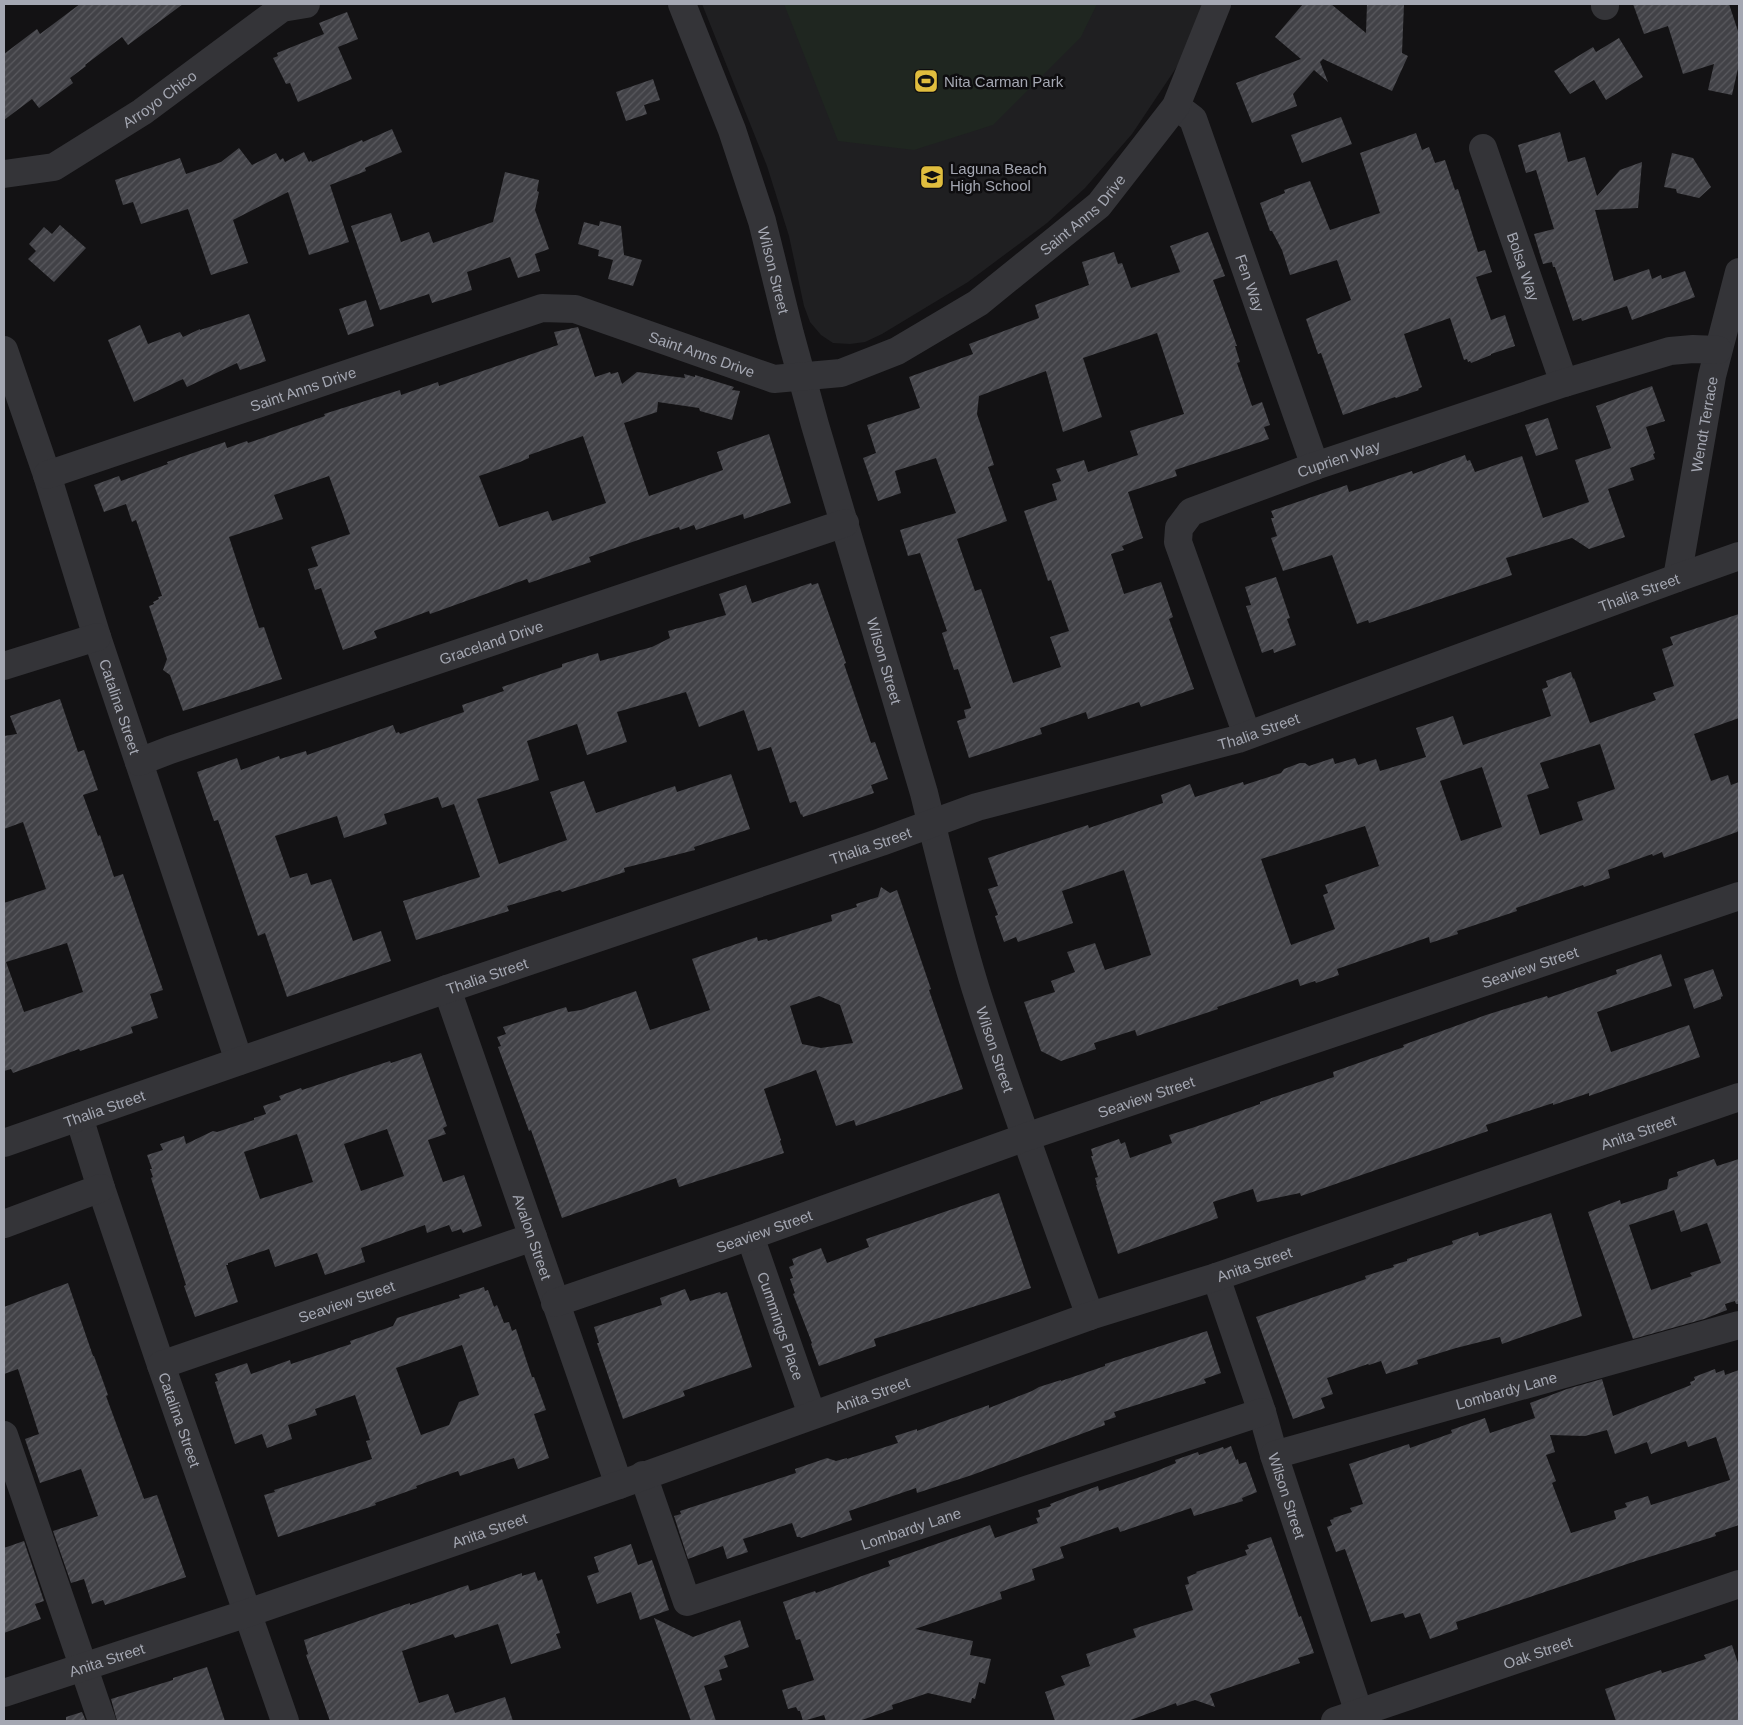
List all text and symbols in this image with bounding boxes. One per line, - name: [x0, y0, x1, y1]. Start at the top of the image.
- street label: Arroyo Chico: [119, 66, 199, 131]
- sports icon: Nita Carman Park: [913, 68, 939, 94]
- place label: Nita Carman Park: [944, 73, 1064, 90]
- place label: Laguna Beach High School: [950, 160, 1047, 194]
- school or university icon: Laguna Beach High School: [919, 164, 945, 190]
- street label: Saint Anns Drive: [1036, 171, 1128, 258]
- street label: Wilson Street: [755, 225, 793, 316]
- street label: Bolsa Way: [1504, 230, 1544, 303]
- street label: Fen Way: [1233, 252, 1269, 314]
- street label: Saint Anns Drive: [647, 327, 757, 380]
- street label: Saint Anns Drive: [248, 363, 358, 414]
- street label: Wendt Terrace: [1687, 375, 1720, 474]
- street label: Cuprien Way: [1295, 436, 1383, 480]
- street label: Thalia Street: [1596, 569, 1682, 615]
- street label: Wilson Street: [864, 616, 906, 707]
- street label: Graceland Drive: [437, 617, 545, 667]
- street label: Catalina Street: [96, 657, 144, 757]
- street label: Thalia Street: [1216, 709, 1302, 752]
- street label: Thalia Street: [827, 823, 914, 867]
- street label: Seaview Street: [1479, 942, 1581, 991]
- street label: Thalia Street: [444, 954, 531, 997]
- street label: Wilson Street: [973, 1004, 1018, 1095]
- street label: Seaview Street: [1095, 1072, 1197, 1121]
- street label: Thalia Street: [61, 1086, 148, 1130]
- street label: Anita Street: [1598, 1111, 1679, 1153]
- street label: Avalon Street: [510, 1191, 556, 1283]
- street label: Seaview Street: [714, 1206, 815, 1256]
- street label: Anita Street: [1214, 1243, 1295, 1285]
- street label: Cummings Place: [754, 1269, 808, 1382]
- street label: Seaview Street: [296, 1276, 398, 1326]
- street label: Lombardy Lane: [1454, 1368, 1559, 1412]
- street label: Catalina Street: [156, 1370, 205, 1470]
- street label: Anita Street: [832, 1373, 913, 1415]
- street label: Wilson Street: [1265, 1451, 1310, 1541]
- street label: Lombardy Lane: [859, 1504, 963, 1553]
- street label: Anita Street: [449, 1509, 530, 1551]
- street label: Oak Street: [1501, 1632, 1575, 1672]
- street label: Anita Street: [67, 1639, 147, 1680]

